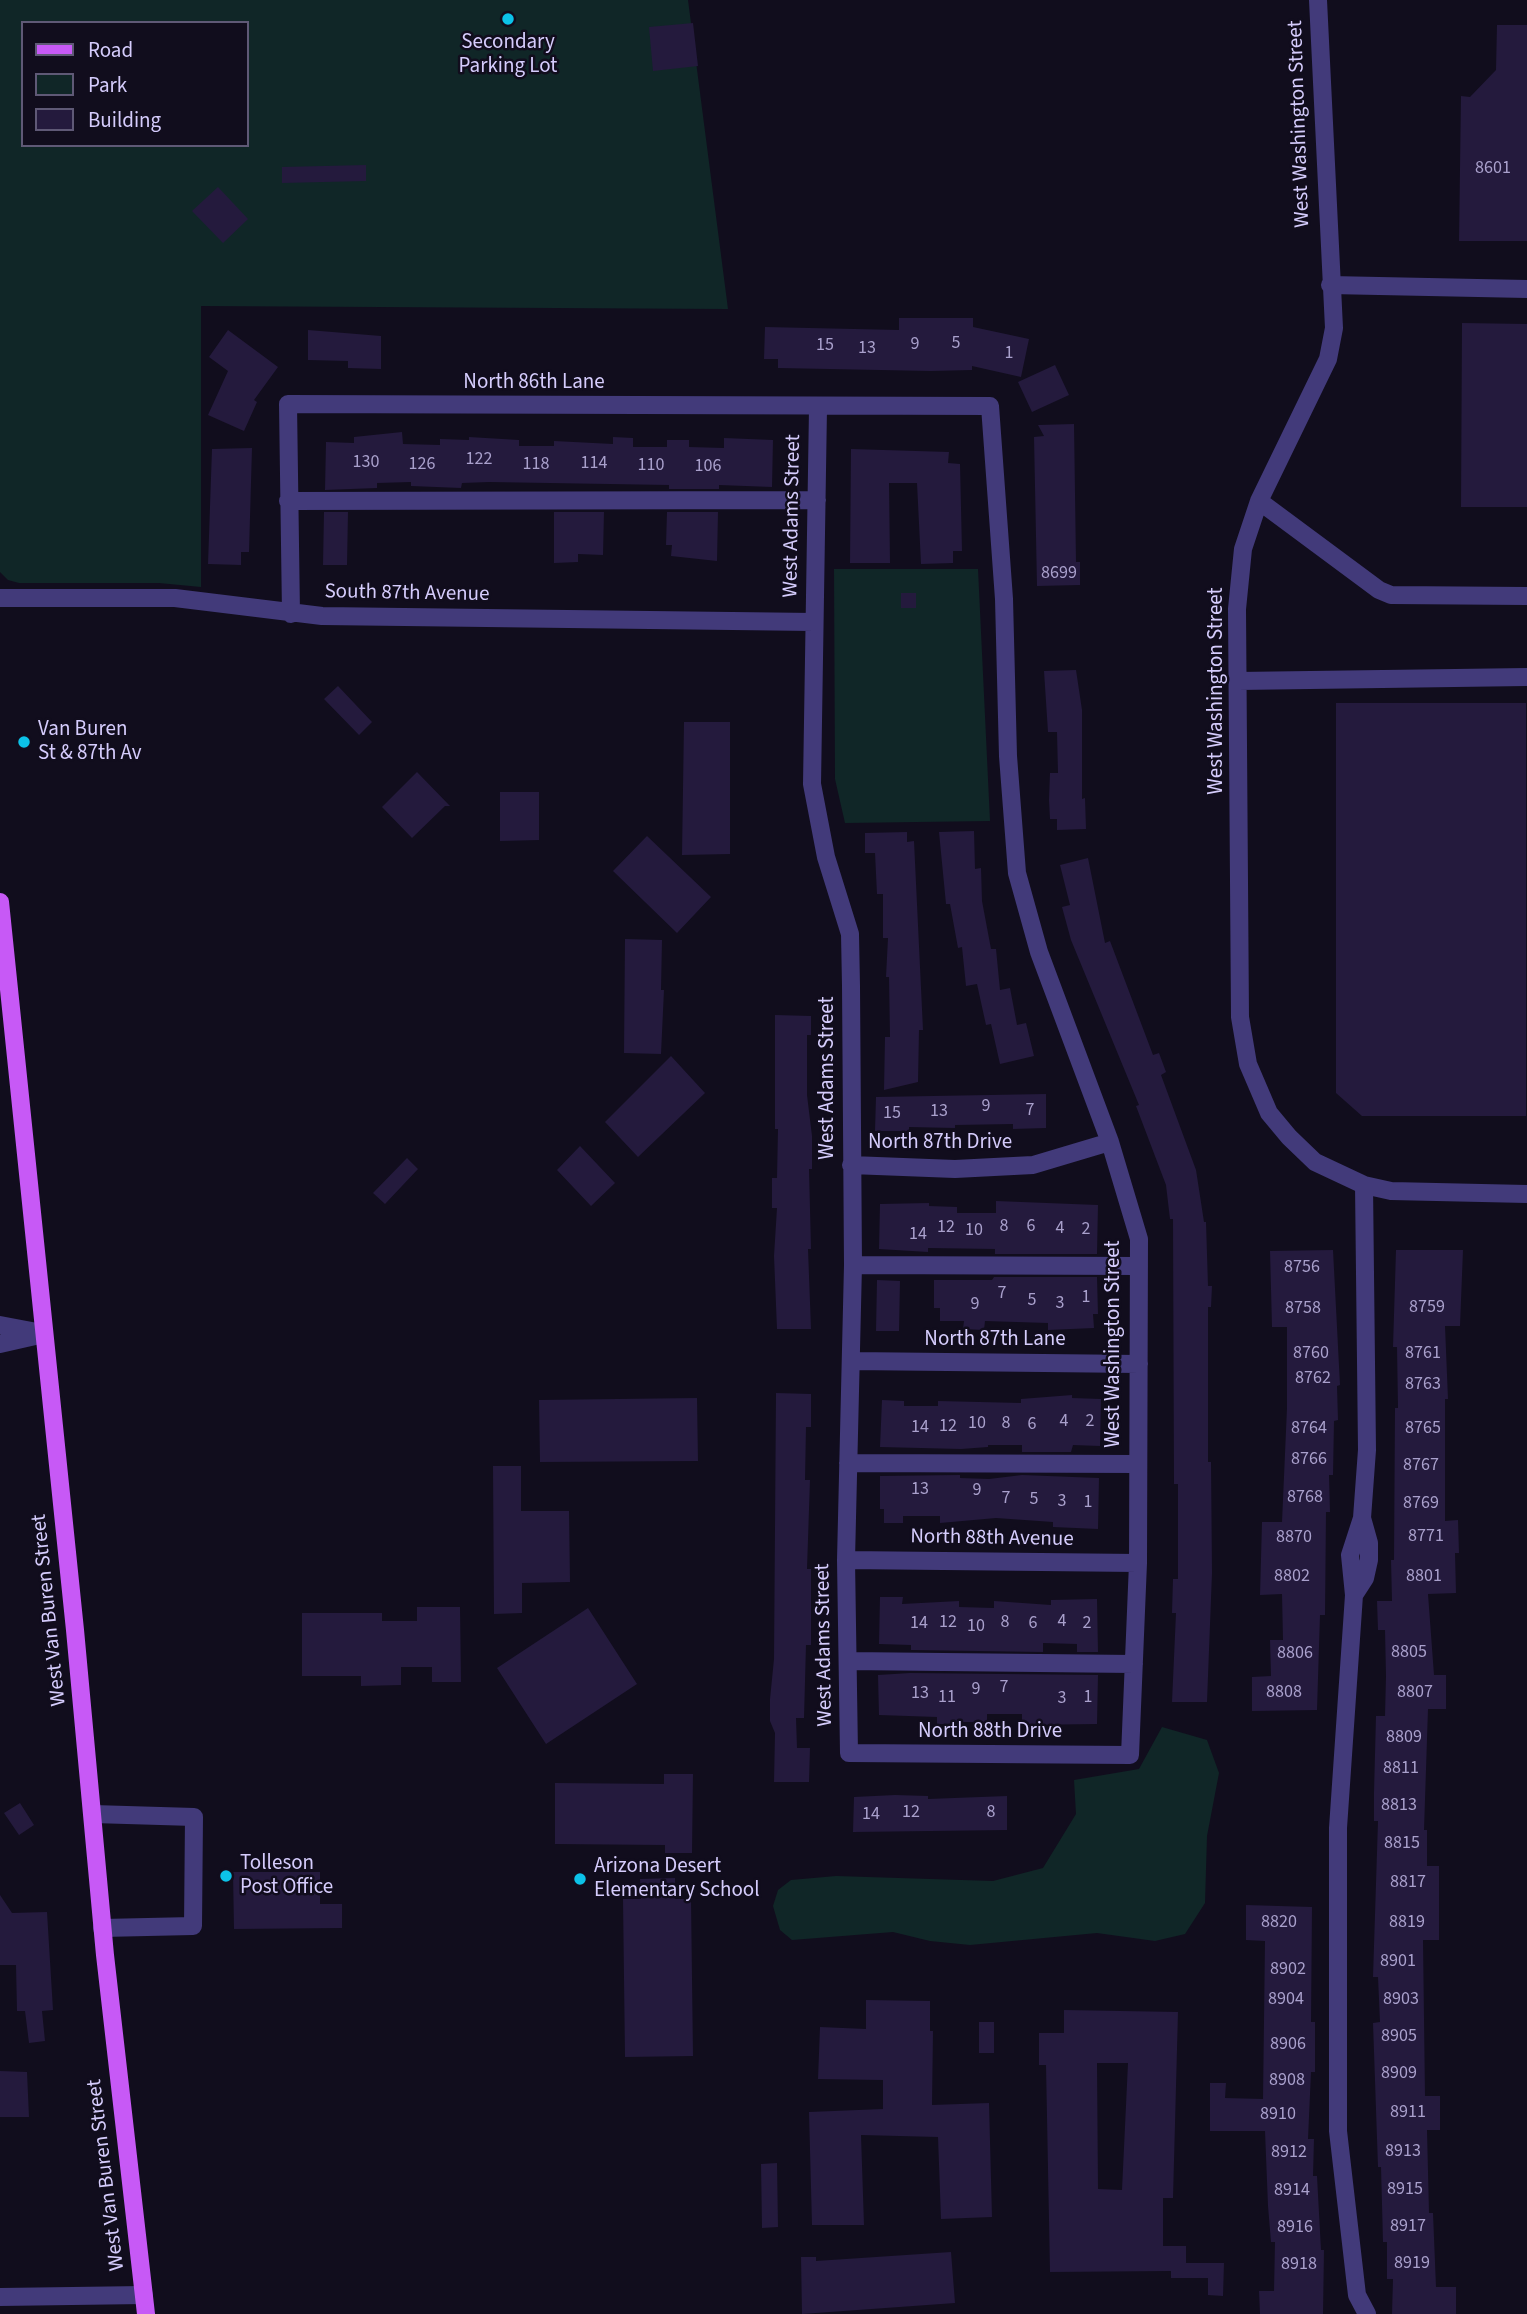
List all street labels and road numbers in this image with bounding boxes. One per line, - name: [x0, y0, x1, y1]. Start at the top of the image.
- street label: West Washington Street: [1284, 20, 1316, 228]
- street label: North 86th Lane: [463, 370, 605, 396]
- street label: West Adams Street: [779, 434, 807, 598]
- street label: South 87th Avenue: [324, 580, 490, 608]
- street label: West Washington Street: [1204, 587, 1230, 795]
- street label: West Adams Street: [815, 996, 841, 1160]
- street label: North 87th Drive: [868, 1130, 1012, 1156]
- street label: West Washington Street: [1101, 1240, 1127, 1448]
- street label: North 87th Lane: [924, 1327, 1066, 1353]
- street label: West Van Buren Street: [27, 1513, 73, 1707]
- street label: North 88th Avenue: [910, 1525, 1074, 1553]
- street label: West Adams Street: [811, 1563, 839, 1727]
- street label: North 88th Drive: [918, 1719, 1062, 1745]
- street label: West Van Buren Street: [83, 2078, 131, 2272]

